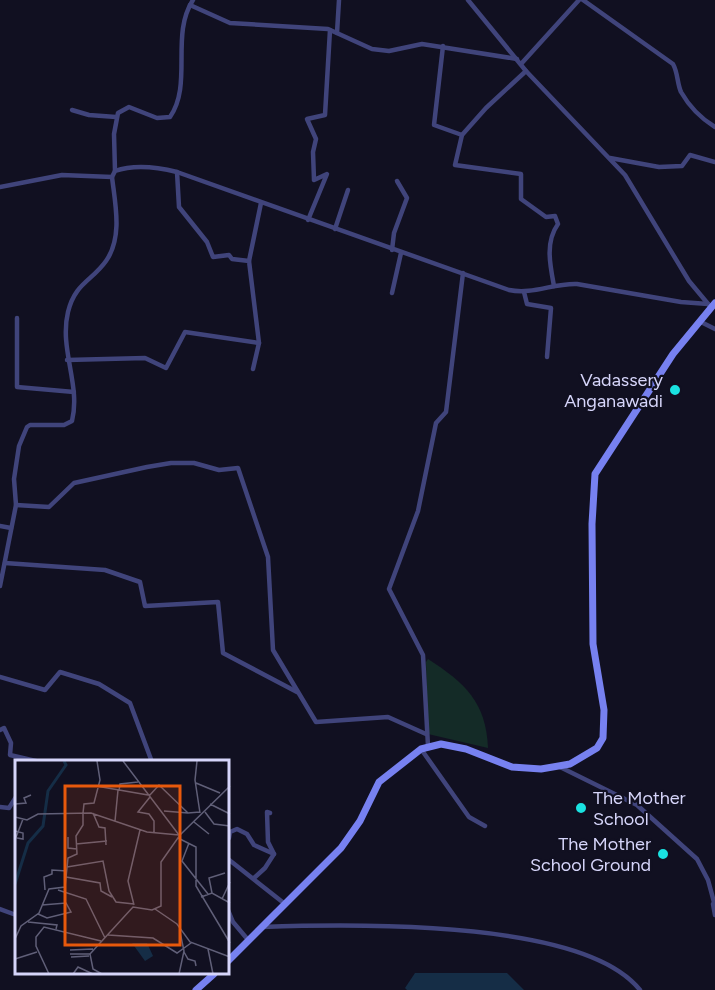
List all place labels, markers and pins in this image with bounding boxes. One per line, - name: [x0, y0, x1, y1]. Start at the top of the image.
- place label: Vadassery Anganawadi: [564, 369, 664, 412]
- marker: Vadassery Anganawadi: [668, 383, 682, 397]
- place label: The Mother School: [593, 787, 686, 830]
- marker: The Mother School: [574, 801, 588, 815]
- place label: The Mother School Ground: [530, 833, 651, 876]
- marker: The Mother School Ground: [656, 847, 670, 861]

